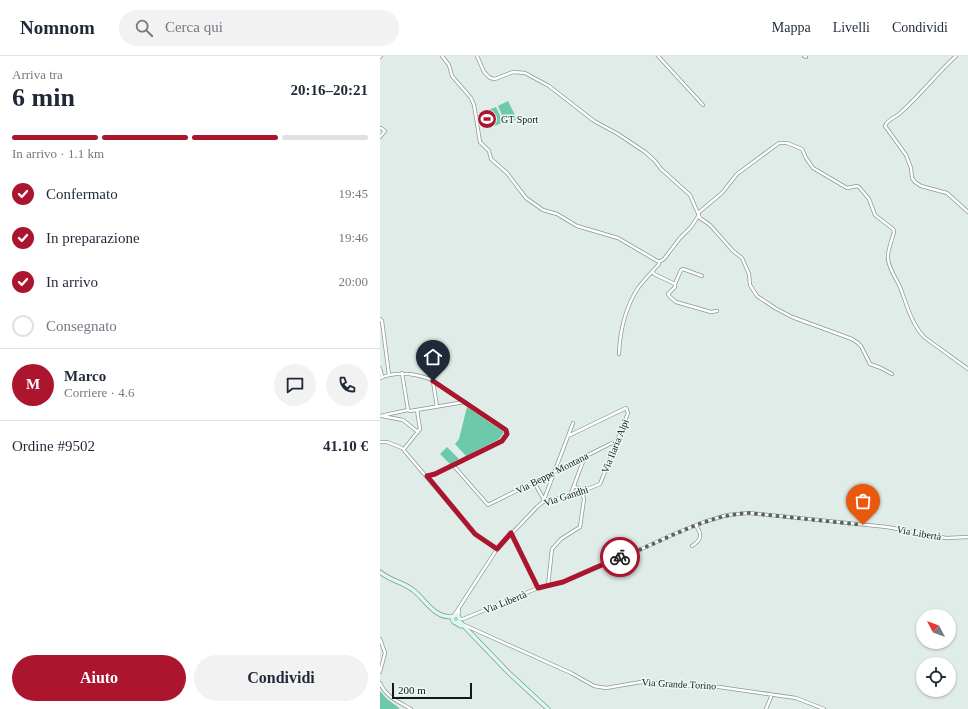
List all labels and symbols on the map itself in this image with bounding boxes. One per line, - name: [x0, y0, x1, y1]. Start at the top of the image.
- sports icon: GT Sport: [476, 108, 498, 130]
- place label: GT Sport: [501, 114, 539, 125]
- pin: [416, 340, 450, 381]
- street label: Via Ilaria Alpi: [599, 417, 631, 475]
- street label: Via Beppe Montana: [514, 450, 591, 496]
- street label: Via Gandhi: [543, 484, 590, 508]
- pin: [846, 484, 880, 525]
- street label: Via Libertà: [896, 524, 943, 542]
- courier: [600, 537, 640, 577]
- street label: Via Libertà: [482, 588, 529, 616]
- north arrow: [916, 609, 956, 649]
- street label: Via Grande Torino: [641, 677, 717, 691]
- scale bar: [392, 681, 472, 700]

